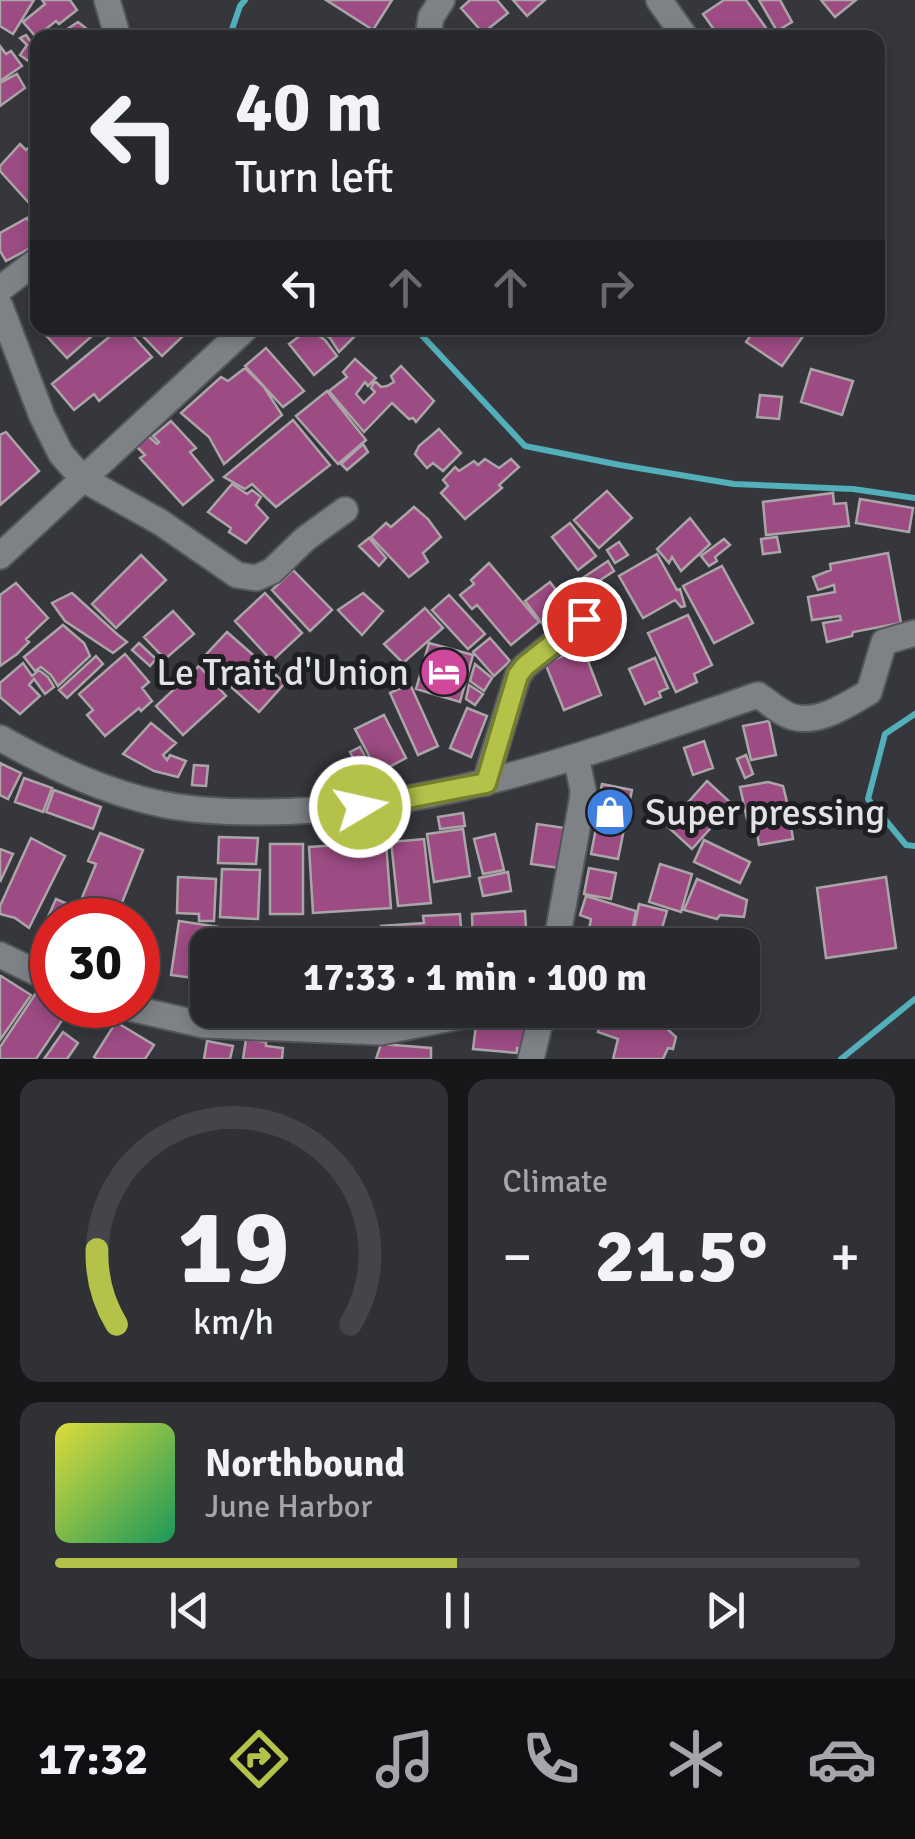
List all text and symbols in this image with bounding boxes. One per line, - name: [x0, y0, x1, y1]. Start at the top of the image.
- text: 40 m: [235, 64, 383, 150]
- icon: left: [70, 70, 200, 200]
- text: Turn left: [235, 150, 394, 205]
- icon: left: [273, 260, 328, 315]
- icon: ahead: [378, 260, 433, 315]
- icon: ahead: [483, 260, 538, 315]
- icon: right: [588, 260, 643, 315]
- pin: [542, 577, 627, 662]
- icon: arrive: [557, 592, 612, 647]
- hotel icon: Le Trait d'Union: [418, 646, 470, 698]
- place label: Le Trait d'Union: [156, 649, 409, 696]
- position arrow: [308, 755, 412, 859]
- shop icon: Super pressing: [584, 786, 636, 838]
- place label: Super pressing: [645, 789, 885, 836]
- speed limit sign: 30: [30, 898, 160, 1028]
- text: 17:33 · 1 min · 100 m: [303, 954, 647, 1001]
- text: Climate: [503, 1162, 608, 1201]
- text: 19: [178, 1184, 290, 1312]
- text: 21.5°: [595, 1210, 768, 1303]
- text: −: [503, 1223, 532, 1291]
- text: +: [830, 1223, 860, 1291]
- text: km/h: [193, 1300, 274, 1344]
- text: Northbound: [205, 1440, 405, 1487]
- text: June Harbor: [205, 1487, 372, 1526]
- icon: previous: [162, 1583, 217, 1638]
- icon: pause: [430, 1583, 485, 1638]
- icon: next: [698, 1583, 753, 1638]
- icon: directions: [224, 1724, 294, 1794]
- icon: music: [370, 1724, 440, 1794]
- icon: phone: [516, 1724, 586, 1794]
- icon: climate: [661, 1724, 731, 1794]
- icon: car: [807, 1724, 877, 1794]
- text: 17:32: [38, 1732, 148, 1787]

